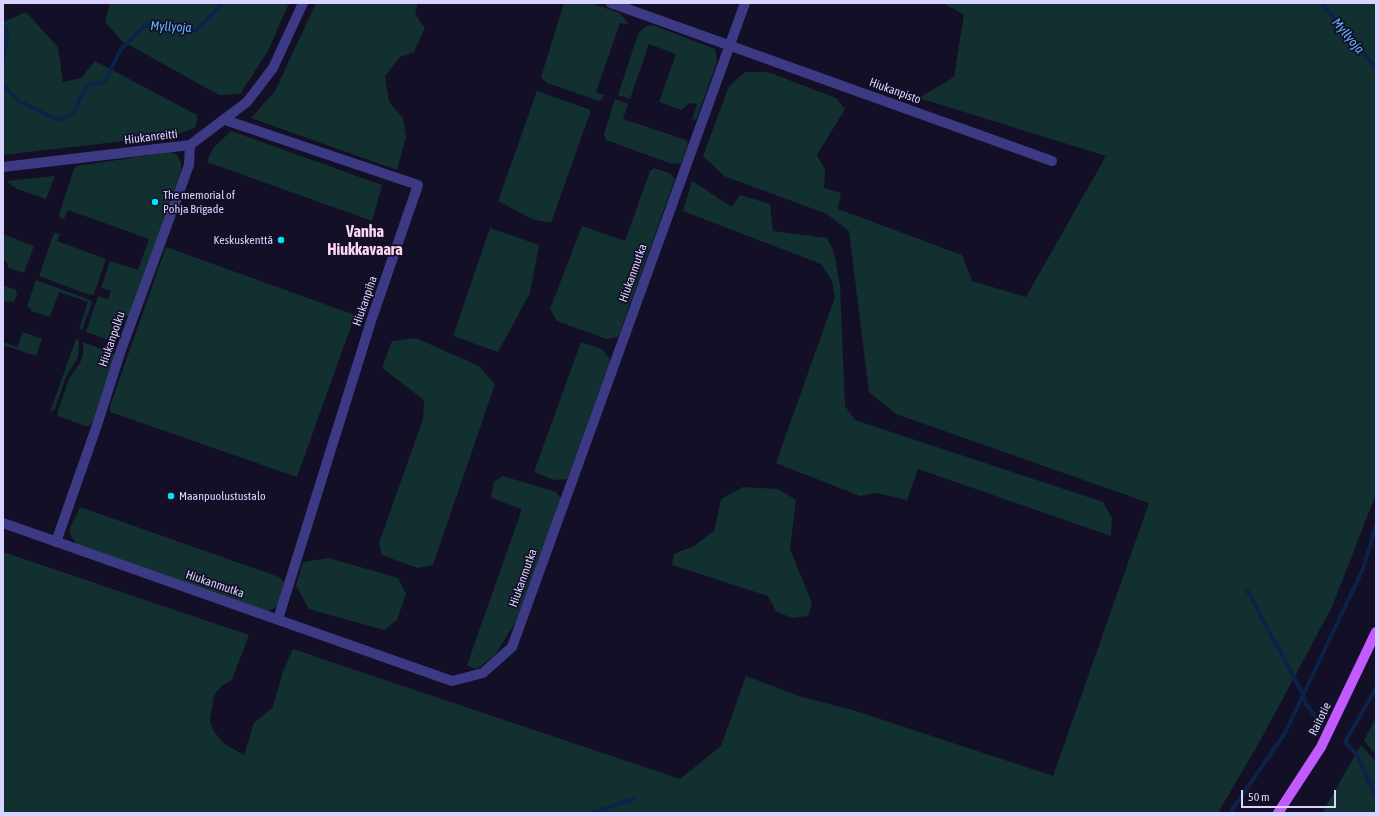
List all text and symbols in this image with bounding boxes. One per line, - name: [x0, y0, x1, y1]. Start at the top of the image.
- water label: Myllyoja: [1329, 15, 1367, 57]
- water label: Myllyoja: [150, 18, 192, 36]
- street label: Hiukanpisto: [867, 75, 923, 107]
- street label: Hiukanreitti: [124, 127, 178, 147]
- place label: The memorial of Pohja Brigade: [163, 188, 235, 216]
- marker: The memorial of Pohja Brigade: [150, 197, 160, 207]
- district label: Vanha Hiukkavaara: [327, 222, 403, 260]
- place label: Keskuskenttä: [214, 233, 273, 247]
- marker: Keskuskenttä: [276, 235, 286, 245]
- street label: Hiukanmutka: [616, 242, 650, 304]
- street label: Hiukanpiha: [350, 274, 380, 328]
- street label: Hiukanpolku: [96, 309, 128, 369]
- place label: Maanpuolustustalo: [179, 489, 266, 503]
- marker: Maanpuolustustalo: [166, 491, 176, 501]
- street label: Hiukanmutka: [506, 547, 540, 609]
- street label: Hiukanmutka: [184, 567, 246, 601]
- street label: Raitotie: [1306, 700, 1334, 738]
- scale bar: [1243, 782, 1338, 808]
- text: 50 m: [1248, 790, 1270, 804]

